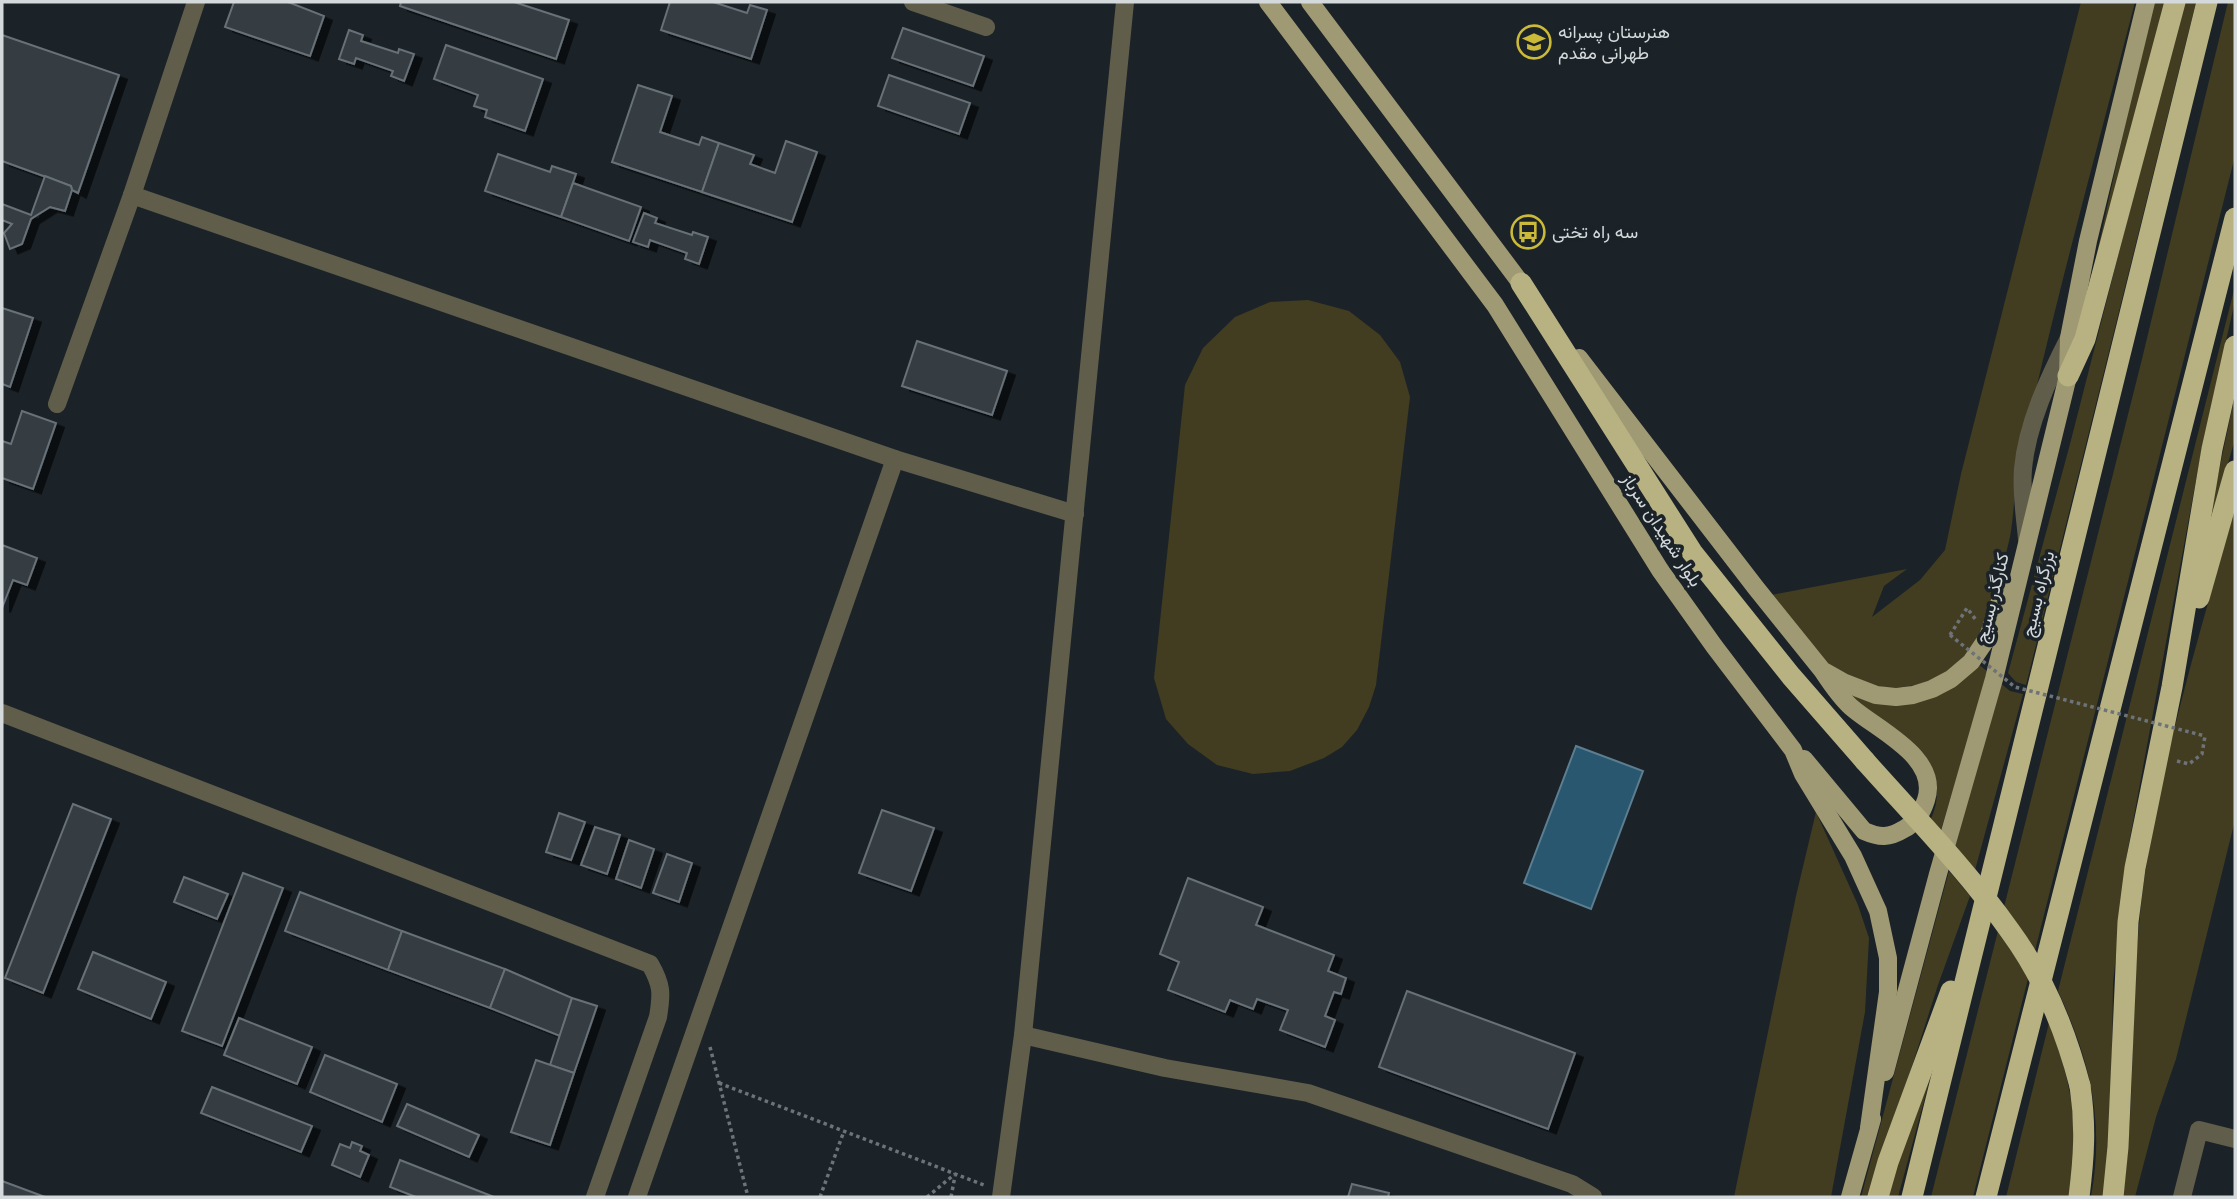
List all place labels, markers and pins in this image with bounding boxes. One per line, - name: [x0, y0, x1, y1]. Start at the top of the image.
- place label: هنرستان پسرانه طهرانی مقدم: [1558, 19, 1670, 65]
- school or university icon: هنرستان پسرانه طهرانی مقدم: [1515, 23, 1553, 61]
- bus stop icon: سه راه تختی: [1509, 213, 1547, 251]
- place label: سه راه تختی: [1552, 219, 1638, 243]

